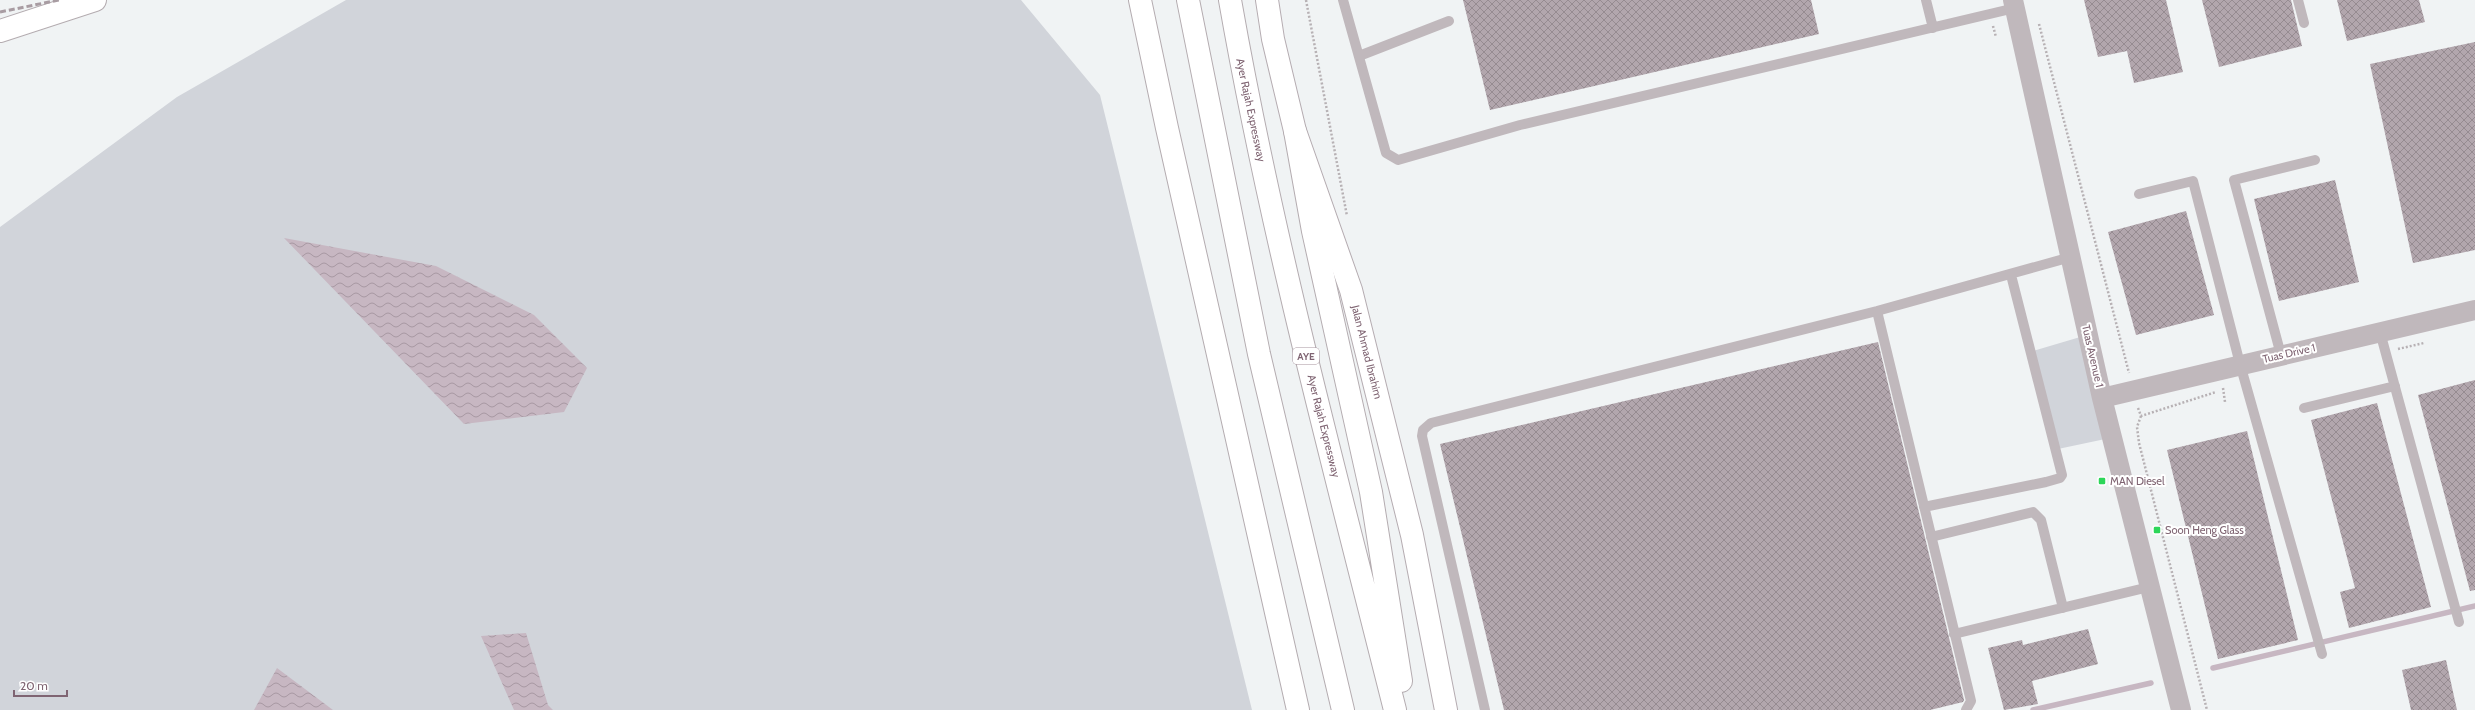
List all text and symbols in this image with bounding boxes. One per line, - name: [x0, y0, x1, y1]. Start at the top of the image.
- street label: Ayer Rajah Expressway: [1233, 57, 1269, 163]
- street label: Jalan Ahmad Ibrahim: [1348, 303, 1386, 401]
- street label: Tuas Avenue 1: [2079, 323, 2107, 389]
- street label: Tuas Drive 1: [2261, 340, 2317, 366]
- road number: AYE: [1293, 348, 1319, 364]
- street label: Ayer Rajah Expressway: [1304, 373, 1344, 479]
- place label: MAN Diesel: [2110, 474, 2165, 488]
- marker: MAN Diesel: [2097, 476, 2107, 486]
- place label: Soon Heng Glass: [2165, 523, 2244, 537]
- marker: Soon Heng Glass: [2152, 525, 2162, 535]
- scale bar: [14, 672, 67, 698]
- text: 20 m: [20, 678, 48, 693]

